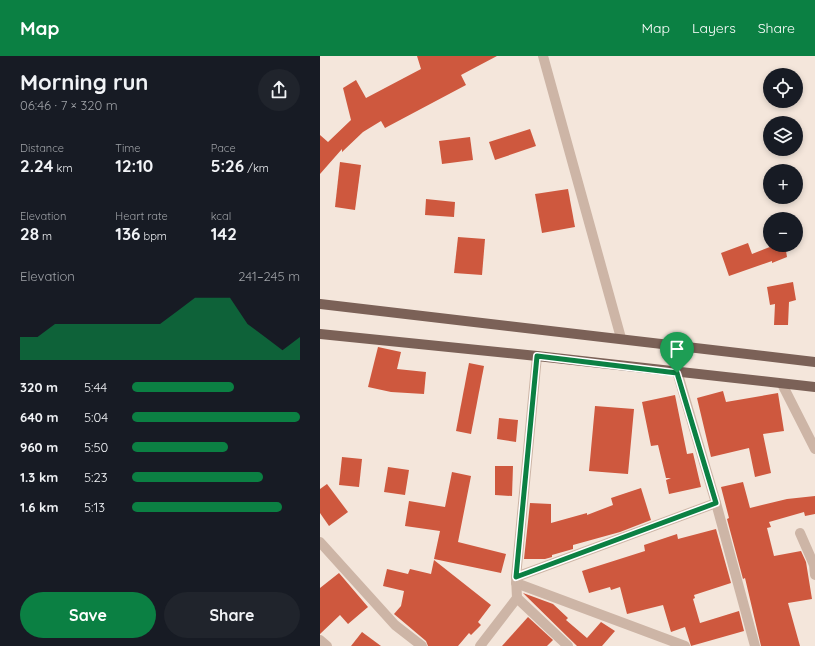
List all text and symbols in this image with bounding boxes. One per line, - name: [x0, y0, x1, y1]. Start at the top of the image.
- text: Map: [20, 16, 59, 40]
- text: Map: [641, 19, 670, 37]
- text: Layers: [692, 19, 736, 37]
- text: Share: [758, 19, 795, 37]
- text: Morning run: [20, 68, 148, 96]
- map controls: [763, 68, 803, 252]
- button: locate: [763, 68, 803, 108]
- button: share: [258, 69, 300, 111]
- text: 06:46 · 7 × 320 m: [20, 97, 118, 113]
- button: layers: [763, 116, 803, 156]
- text: Distance: [20, 141, 64, 155]
- text: Time: [115, 141, 141, 155]
- text: Pace: [211, 141, 236, 155]
- text: 2.24: [20, 155, 54, 176]
- text: 12:10: [115, 155, 153, 176]
- text: 5:26: [211, 155, 244, 176]
- text: km: [54, 161, 73, 175]
- text: /km: [244, 161, 269, 175]
- button: +: [763, 164, 803, 204]
- text: Elevation: [20, 209, 66, 223]
- text: Heart rate: [115, 209, 168, 223]
- text: kcal: [211, 209, 231, 223]
- button: −: [763, 212, 803, 252]
- text: 28: [20, 223, 39, 244]
- text: 136: [115, 223, 140, 244]
- text: 142: [211, 223, 237, 244]
- text: m: [39, 229, 52, 243]
- text: bpm: [140, 229, 167, 243]
- text: Elevation: [20, 268, 75, 284]
- text: 241–245 m: [238, 268, 300, 284]
- pin: [660, 332, 694, 373]
- icon: arrive: [666, 338, 688, 360]
- text: 320 m: [20, 379, 58, 395]
- text: 5:44: [84, 379, 107, 395]
- text: 640 m: [20, 409, 58, 425]
- text: 5:04: [84, 409, 108, 425]
- text: 960 m: [20, 439, 58, 455]
- text: 5:50: [84, 439, 108, 455]
- text: 1.3 km: [20, 469, 58, 485]
- text: 5:23: [84, 469, 108, 485]
- text: 1.6 km: [20, 499, 59, 515]
- text: 5:13: [84, 499, 105, 515]
- button: Save: [20, 592, 156, 638]
- button: Share: [164, 592, 300, 638]

